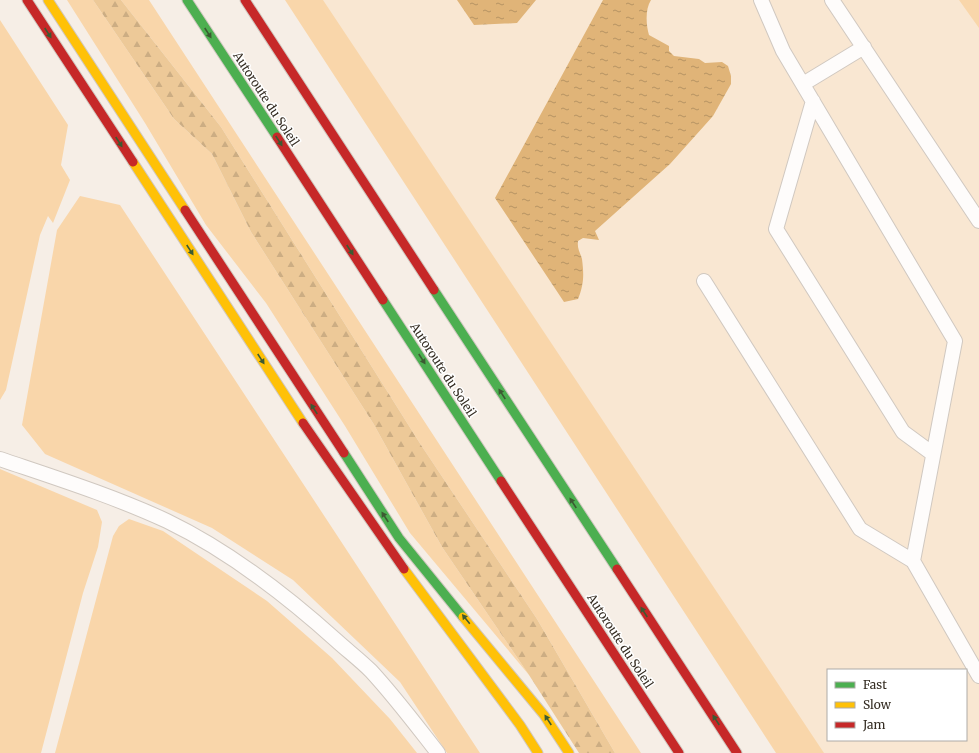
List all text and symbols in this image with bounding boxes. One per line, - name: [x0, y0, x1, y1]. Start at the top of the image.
- one-way arrow: [44, 28, 52, 38]
- one-way arrow: [204, 28, 212, 38]
- street label: Autoroute du Soleil: [230, 48, 303, 149]
- one-way arrow: [115, 136, 123, 147]
- one-way arrow: [276, 136, 283, 147]
- one-way arrow: [347, 244, 354, 256]
- one-way arrow: [186, 245, 194, 256]
- street label: Autoroute du Soleil: [407, 319, 480, 420]
- one-way arrow: [418, 353, 425, 365]
- one-way arrow: [257, 354, 265, 364]
- one-way arrow: [498, 389, 506, 399]
- one-way arrow: [310, 403, 318, 414]
- one-way arrow: [570, 497, 577, 509]
- one-way arrow: [381, 512, 389, 523]
- street label: Autoroute du Soleil: [584, 590, 657, 691]
- one-way arrow: [641, 606, 648, 617]
- one-way arrow: [461, 614, 470, 625]
- legend: [827, 669, 967, 741]
- text: Fast: [863, 677, 887, 692]
- text: Slow: [863, 697, 892, 712]
- one-way arrow: [544, 715, 552, 725]
- one-way arrow: [712, 715, 720, 726]
- text: Jam: [862, 717, 886, 732]

